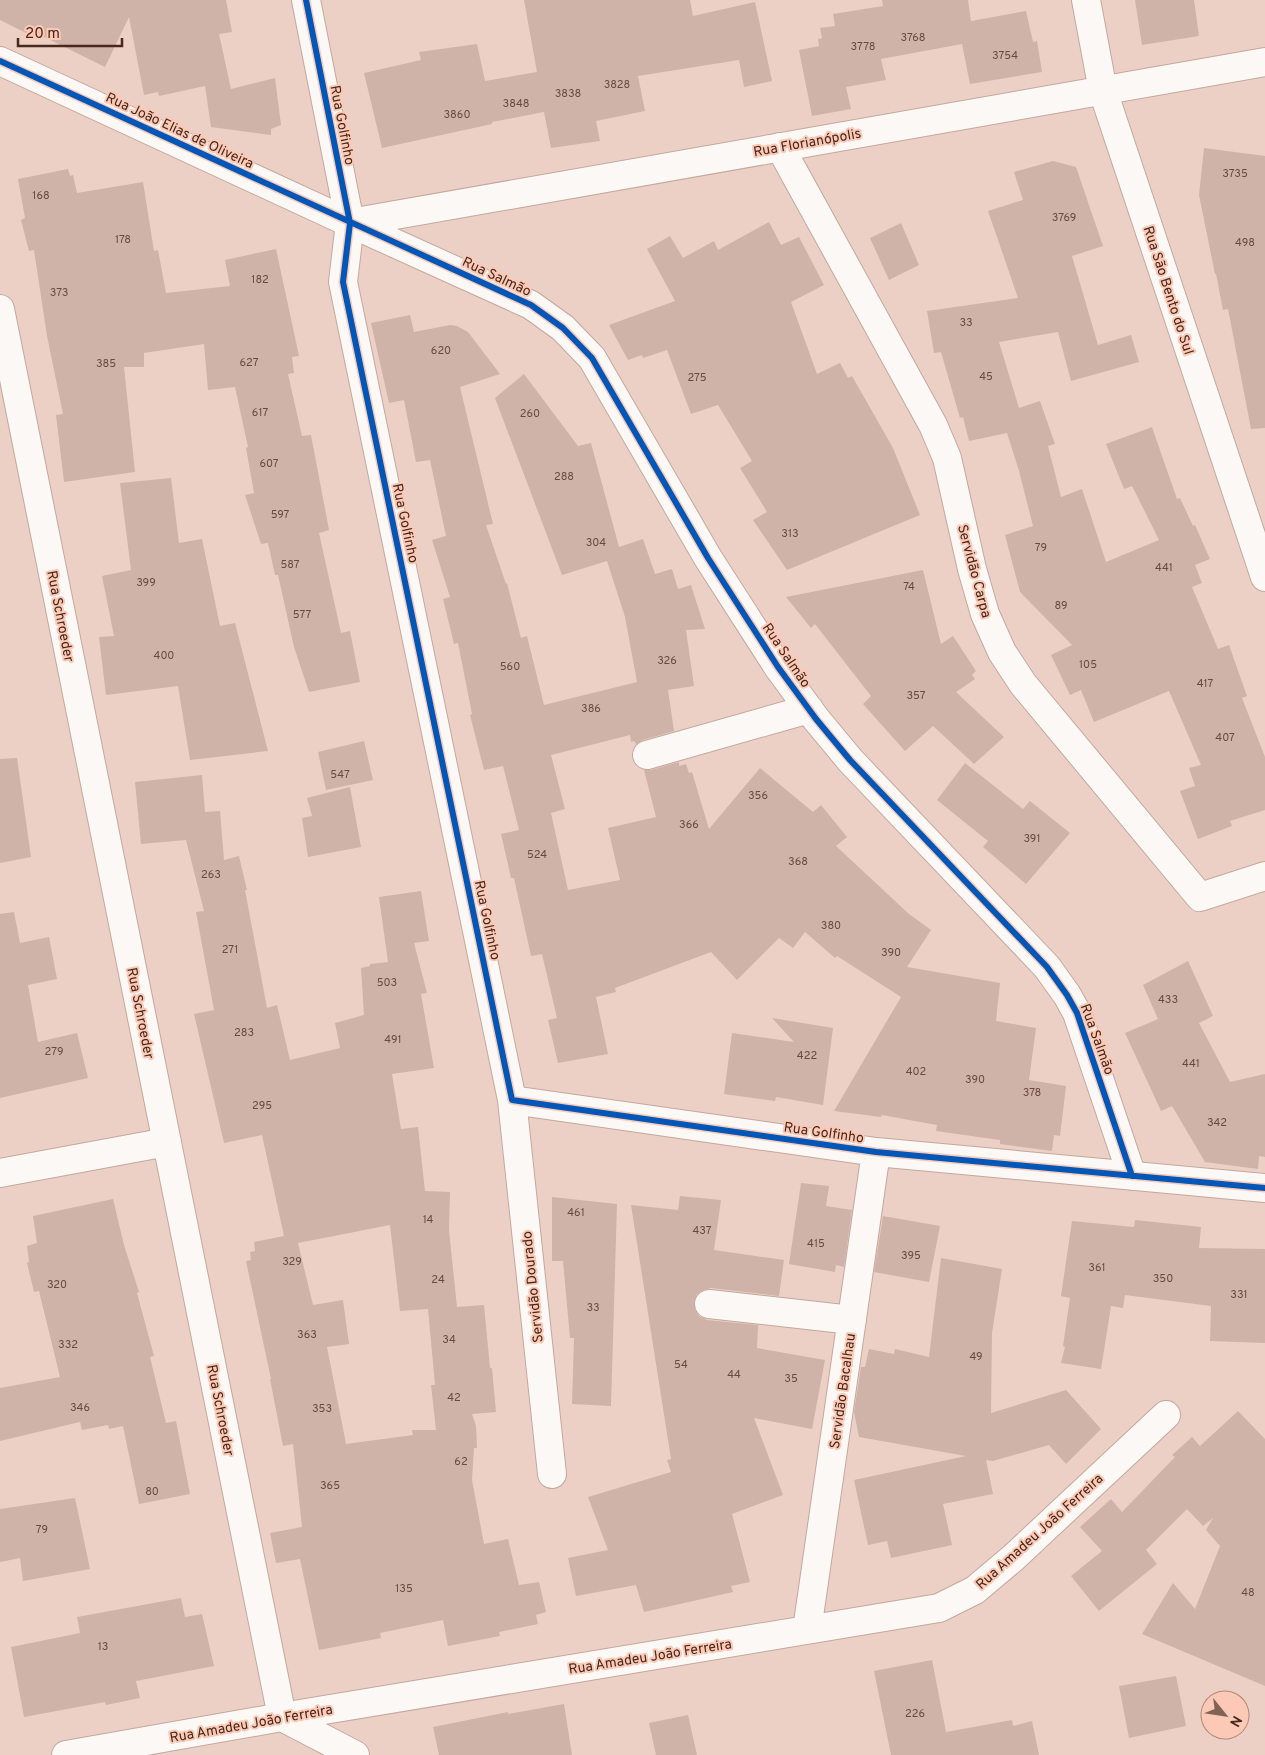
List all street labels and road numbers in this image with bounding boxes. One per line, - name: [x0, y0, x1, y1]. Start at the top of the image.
- street label: Rua Golfinho: [325, 84, 358, 167]
- street label: Rua João Elias de Oliveira: [103, 90, 256, 173]
- street label: Rua Florianópolis: [752, 126, 862, 161]
- street label: Rua São Bento do Sul: [1139, 224, 1196, 357]
- street label: Rua Salmão: [459, 254, 534, 301]
- street label: Rua Golfinho: [388, 482, 421, 565]
- street label: Servidão Carpa: [953, 523, 994, 620]
- street label: Rua Schroeder: [42, 569, 77, 664]
- street label: Rua Salmão: [758, 620, 814, 691]
- street label: Rua Golfinho: [470, 879, 503, 962]
- street label: Rua Schroeder: [122, 966, 157, 1061]
- street label: Rua Salmão: [1076, 1002, 1117, 1077]
- street label: Rua Golfinho: [783, 1119, 865, 1148]
- street label: Servidão Dourado: [519, 1230, 548, 1343]
- street label: Servidão Bacalhau: [827, 1332, 860, 1450]
- street label: Rua Schroeder: [202, 1363, 237, 1458]
- street label: Rua Amadeu João Ferreira: [973, 1471, 1107, 1594]
- street label: Rua Amadeu João Ferreira: [567, 1636, 733, 1679]
- street label: Rua Amadeu João Ferreira: [168, 1702, 334, 1747]

